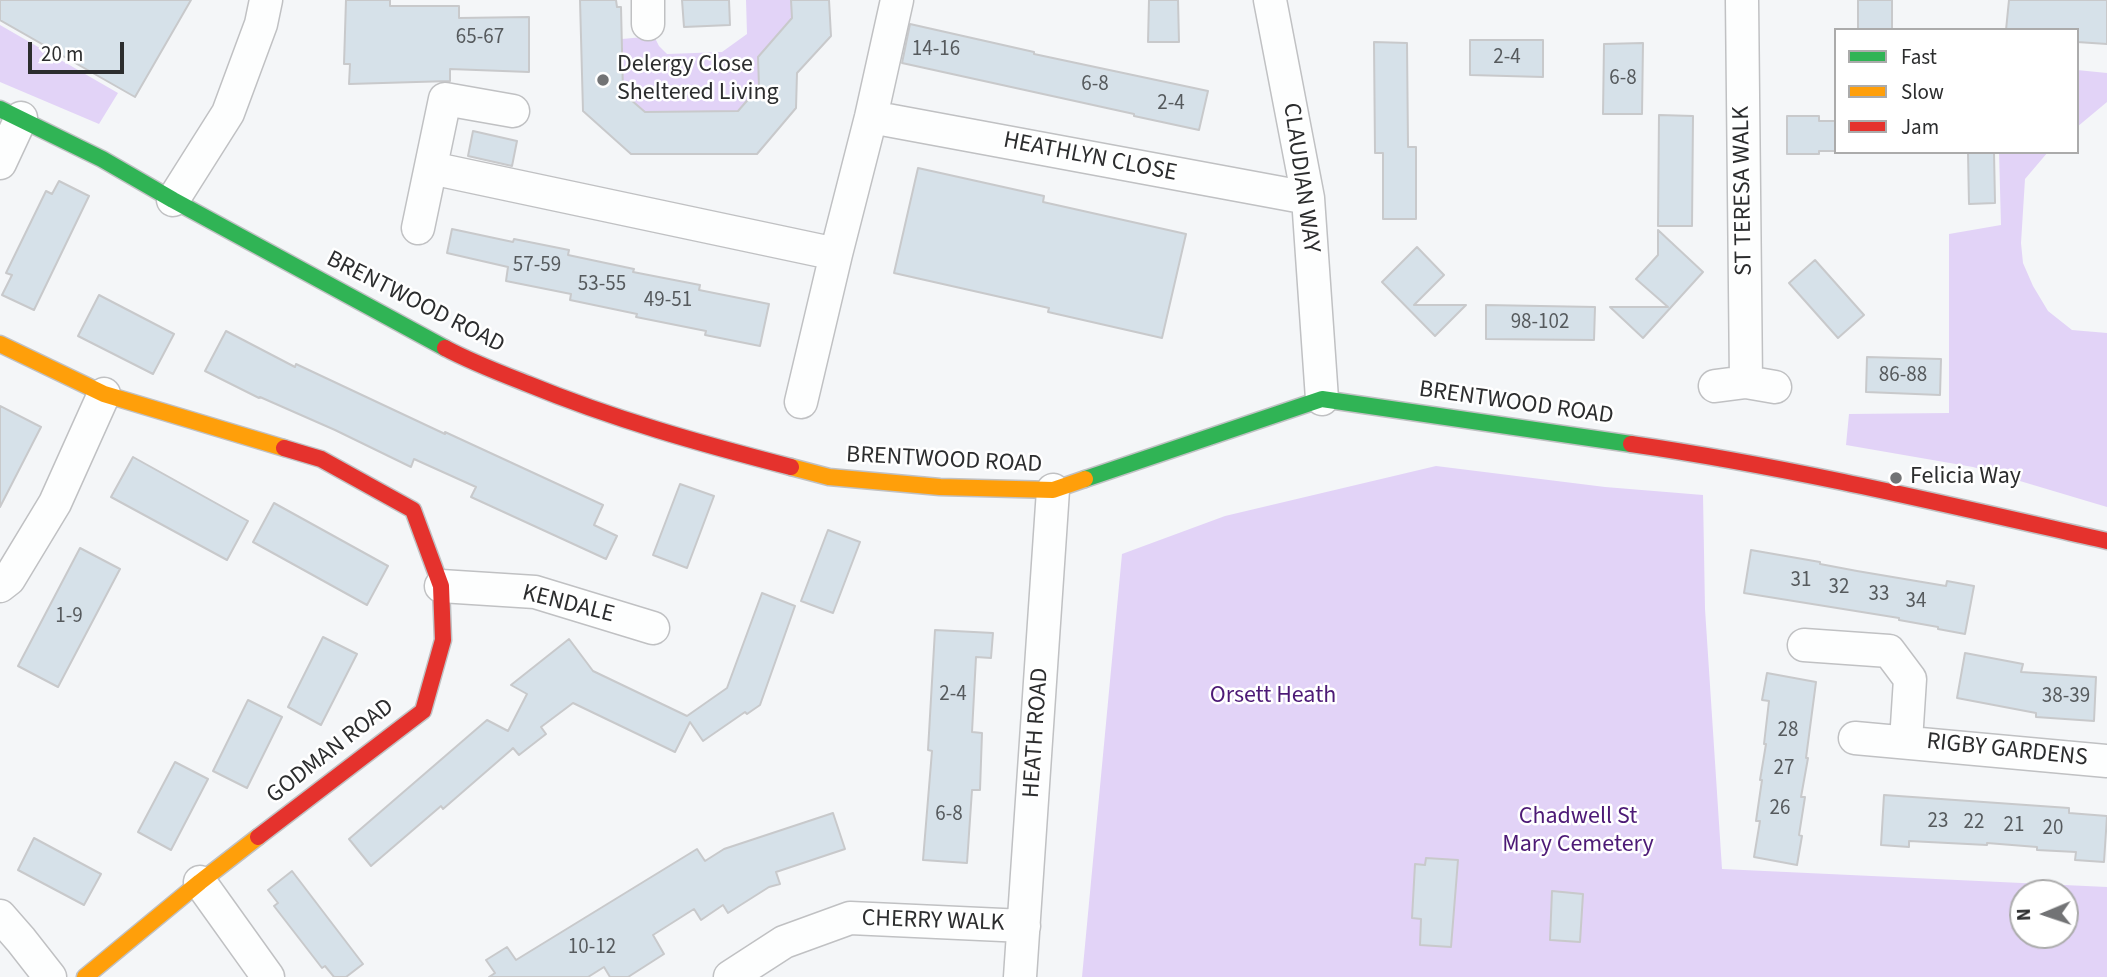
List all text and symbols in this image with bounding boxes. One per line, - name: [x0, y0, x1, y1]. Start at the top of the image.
- house number: 65-67: [456, 25, 504, 51]
- scale bar: [32, 28, 128, 72]
- legend: [1834, 28, 2079, 154]
- house number: 14-16: [912, 37, 960, 63]
- text: 20 m: [41, 39, 83, 69]
- text: Fast: [1901, 42, 1937, 72]
- house number: 2-4: [1493, 45, 1521, 71]
- place label: Delergy Close Sheltered Living: [617, 52, 779, 108]
- house number: 6-8: [1609, 66, 1637, 92]
- marker: Delergy Close Sheltered Living: [595, 72, 611, 88]
- house number: 6-8: [1081, 72, 1109, 98]
- text: Slow: [1901, 77, 1944, 107]
- house number: 2-4: [1157, 91, 1185, 117]
- street label: CLAUDIAN WAY: [1275, 101, 1325, 255]
- street label: ST TERESA WALK: [1728, 106, 1760, 276]
- text: Jam: [1901, 112, 1939, 142]
- street label: HEATHLYN CLOSE: [1001, 127, 1179, 189]
- street label: BRENTWOOD ROAD: [321, 246, 509, 360]
- house number: 57-59: [513, 253, 561, 279]
- house number: 53-55: [578, 272, 626, 298]
- house number: 49-51: [644, 288, 692, 314]
- house number: 98-102: [1511, 310, 1569, 336]
- house number: 86-88: [1879, 363, 1927, 389]
- street label: BRENTWOOD ROAD: [1417, 376, 1615, 432]
- street label: BRENTWOOD ROAD: [845, 441, 1043, 481]
- place label: Felicia Way: [1910, 464, 2021, 492]
- marker: Felicia Way: [1888, 470, 1904, 486]
- house number: 31: [1791, 568, 1811, 594]
- house number: 32: [1829, 575, 1849, 601]
- street label: KENDALE: [519, 580, 617, 630]
- house number: 33: [1869, 582, 1889, 608]
- house number: 34: [1906, 589, 1926, 615]
- house number: 1-9: [55, 604, 83, 630]
- street label: HEATH ROAD: [1018, 667, 1056, 799]
- house number: 2-4: [939, 682, 967, 708]
- park label: Orsett Heath: [1210, 683, 1336, 711]
- house number: 38-39: [2042, 684, 2090, 710]
- street label: GODMAN ROAD: [262, 693, 400, 811]
- house number: 28: [1778, 718, 1798, 744]
- street label: RIGBY GARDENS: [1925, 728, 2089, 774]
- house number: 27: [1774, 756, 1794, 782]
- house number: 26: [1770, 796, 1790, 822]
- house number: 6-8: [935, 802, 963, 828]
- park label: Chadwell St Mary Cemetery: [1502, 804, 1654, 860]
- house number: 23: [1928, 809, 1948, 835]
- house number: 22: [1964, 810, 1984, 836]
- house number: 21: [2004, 813, 2024, 839]
- house number: 20: [2043, 816, 2063, 842]
- north arrow: [2009, 879, 2079, 949]
- street label: CHERRY WALK: [861, 905, 1005, 939]
- text: N: [2011, 908, 2038, 921]
- house number: 10-12: [568, 935, 616, 961]

